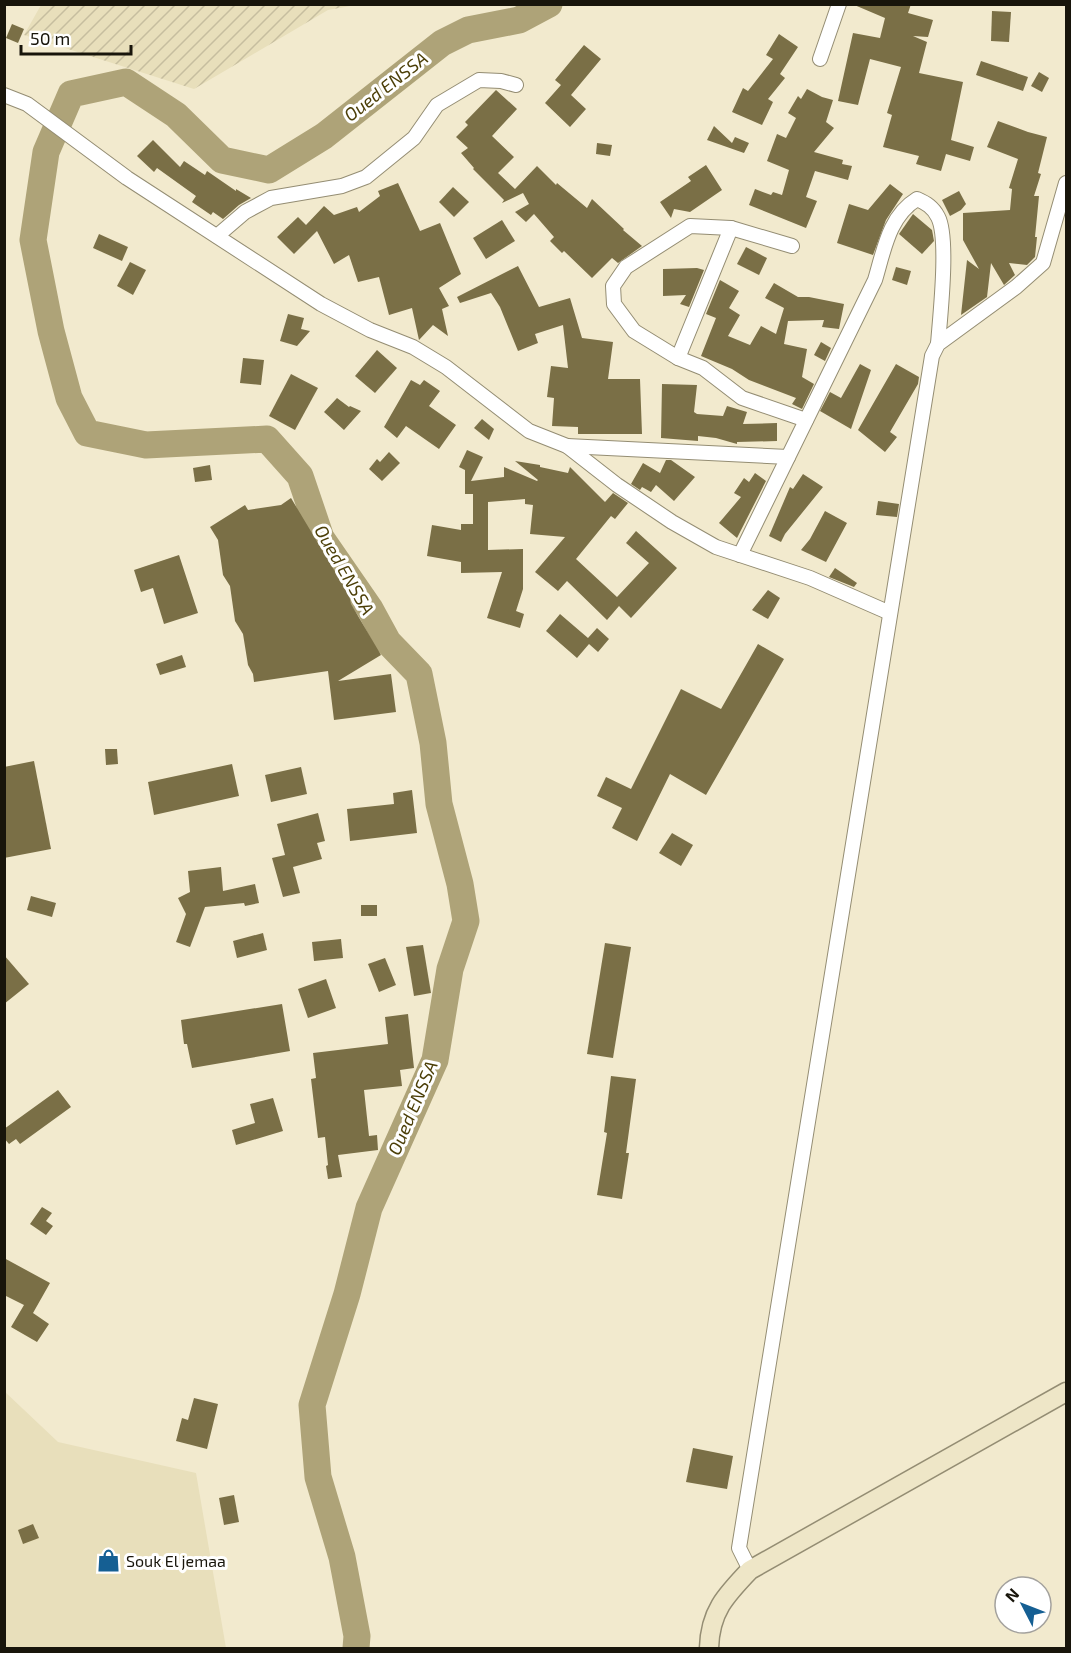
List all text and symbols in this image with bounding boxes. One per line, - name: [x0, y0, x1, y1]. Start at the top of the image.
- scale bar: [21, 18, 130, 56]
- text: 50 m: [30, 27, 70, 49]
- water label: Oued ENSSA: [339, 47, 432, 126]
- water label: Oued ENSSA: [310, 521, 379, 618]
- water label: Oued ENSSA: [382, 1057, 442, 1158]
- shop icon: Souk El jemaa: [95, 1548, 121, 1574]
- place label: Souk El jemaa: [126, 1551, 226, 1571]
- north arrow: [993, 1575, 1053, 1635]
- text: N: [1001, 1584, 1022, 1605]

